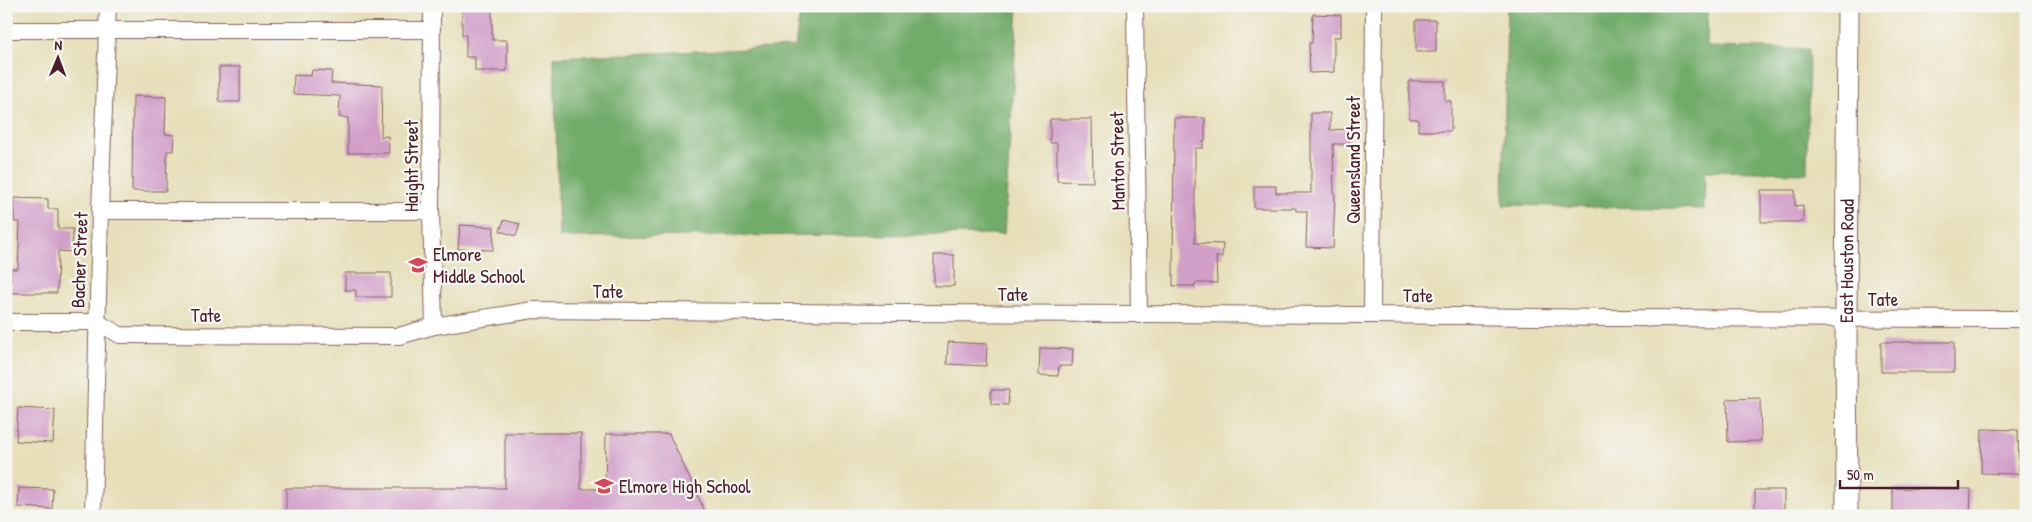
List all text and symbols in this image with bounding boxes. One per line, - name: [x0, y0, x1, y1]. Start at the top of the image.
- north arrow: [32, 32, 82, 82]
- text: N: [54, 35, 63, 54]
- street label: Queensland Street: [1340, 95, 1366, 224]
- street label: Manton Street: [1103, 111, 1131, 211]
- street label: Haight Street: [398, 119, 424, 212]
- street label: East Houston Road: [1833, 198, 1860, 323]
- street label: Bacher Street: [64, 211, 94, 308]
- place label: Elmore Middle School: [433, 241, 526, 289]
- school or university icon: Elmore Middle School: [407, 254, 429, 276]
- street label: Tate: [593, 278, 624, 304]
- street label: Tate: [998, 281, 1029, 307]
- street label: Tate: [1403, 282, 1434, 308]
- street label: Tate: [1868, 286, 1899, 312]
- street label: Tate: [191, 302, 222, 328]
- scale bar: [1840, 457, 1957, 489]
- text: 50 m: [1847, 464, 1874, 485]
- place label: Elmore High School: [619, 473, 752, 499]
- school or university icon: Elmore High School: [593, 475, 615, 497]

